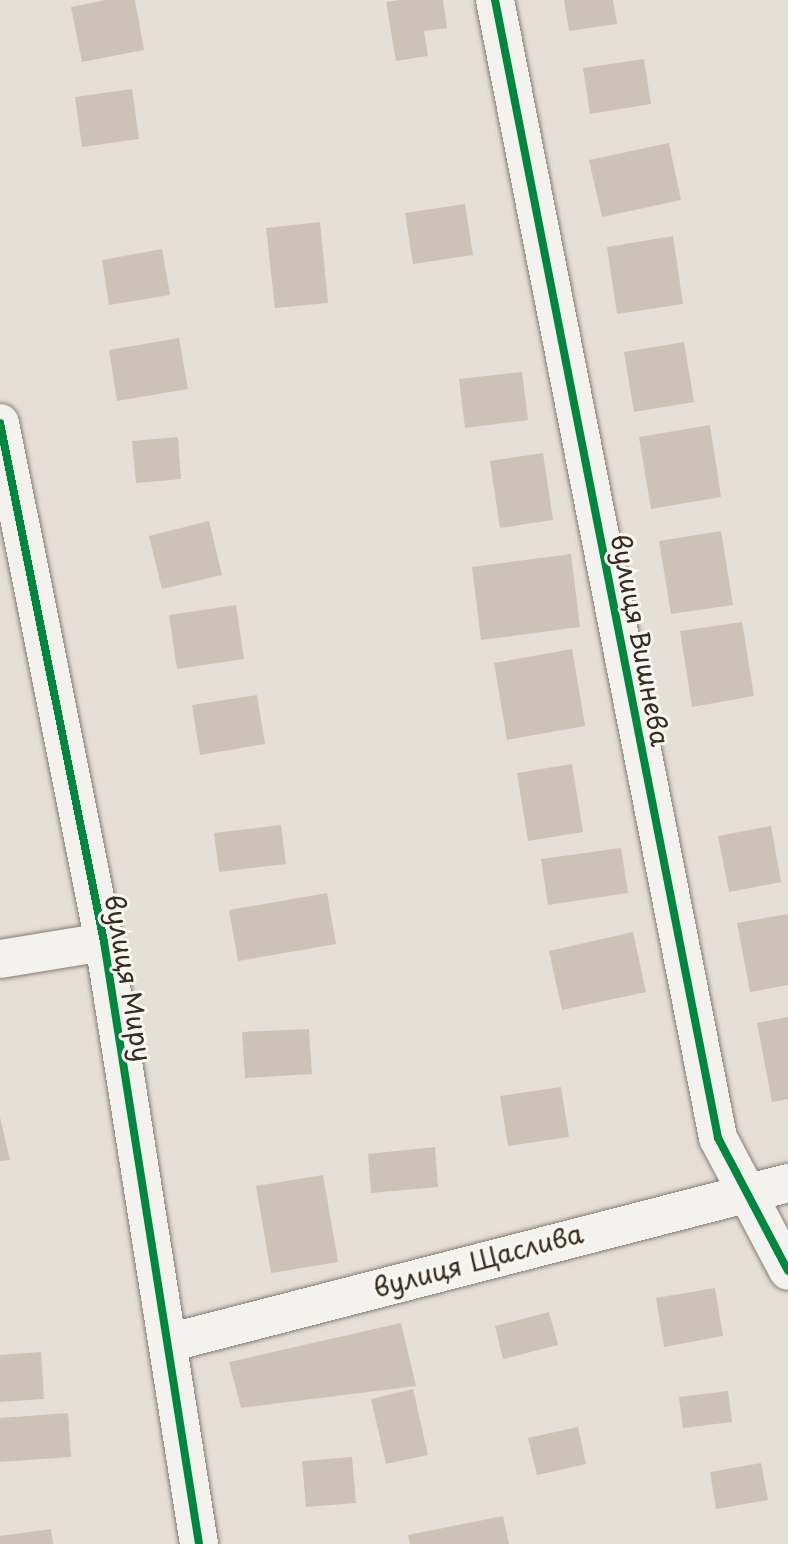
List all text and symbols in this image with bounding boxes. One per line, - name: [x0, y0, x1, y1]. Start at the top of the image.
- street label: вулиця Вишнева: [605, 531, 677, 749]
- street label: вулиця Миру: [99, 892, 159, 1064]
- street label: вулиця Щаслива: [369, 1217, 587, 1303]

